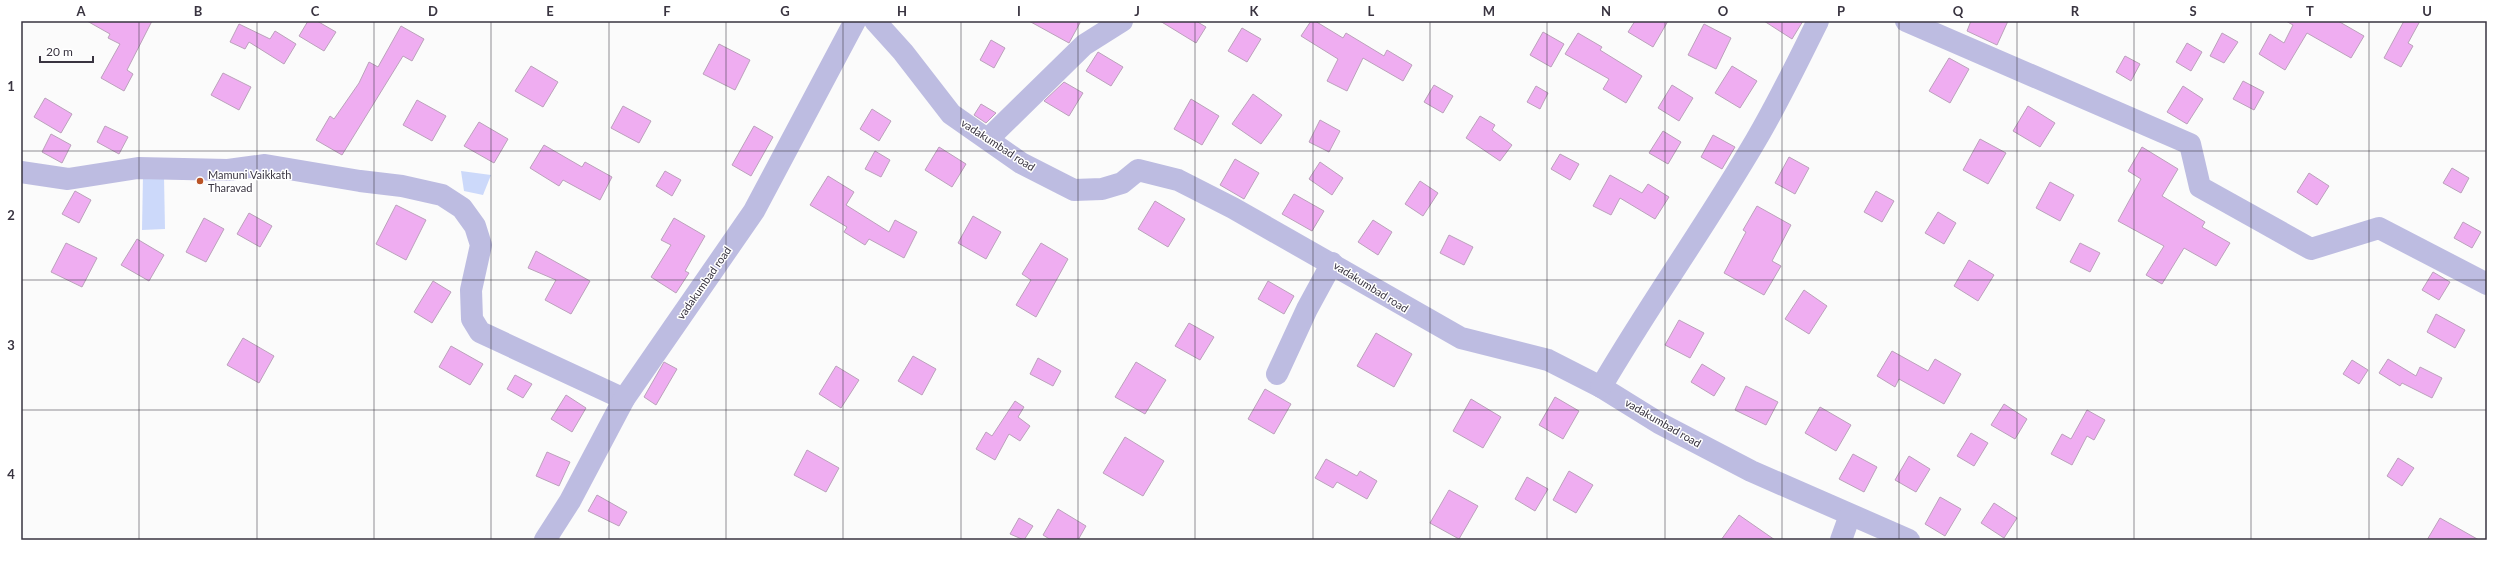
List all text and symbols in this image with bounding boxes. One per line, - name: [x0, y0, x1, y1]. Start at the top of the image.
- text: A: [75, 3, 86, 19]
- text: B: [194, 3, 203, 19]
- text: C: [311, 3, 320, 19]
- text: D: [428, 3, 438, 19]
- text: E: [546, 3, 554, 19]
- text: F: [663, 3, 671, 19]
- text: G: [780, 3, 790, 19]
- text: H: [897, 3, 907, 19]
- text: I: [1017, 3, 1021, 19]
- text: J: [1134, 3, 1140, 19]
- text: K: [1250, 3, 1260, 19]
- text: L: [1368, 3, 1375, 19]
- text: M: [1483, 3, 1495, 19]
- text: N: [1601, 3, 1611, 19]
- text: O: [1718, 3, 1729, 19]
- text: P: [1837, 3, 1845, 19]
- text: Q: [1953, 3, 1964, 19]
- text: R: [2071, 3, 2080, 19]
- text: S: [2189, 3, 2197, 19]
- text: T: [2306, 3, 2314, 19]
- text: U: [2422, 3, 2432, 19]
- scale bar: [40, 38, 93, 64]
- text: 20 m: [46, 44, 73, 59]
- text: 1: [7, 78, 15, 94]
- street label: vadakumbad road: [959, 116, 1038, 173]
- place label: Mamuni Vaikkath Tharavad: [208, 168, 291, 194]
- marker: Mamuni Vaikkath Tharavad: [195, 176, 205, 186]
- text: 2: [7, 207, 15, 223]
- street label: vadakumbad road: [674, 244, 733, 322]
- street label: vadakumbad road: [1331, 258, 1411, 315]
- text: 3: [7, 337, 15, 353]
- street label: vadakumbad road: [1623, 396, 1704, 450]
- text: 4: [7, 466, 15, 482]

